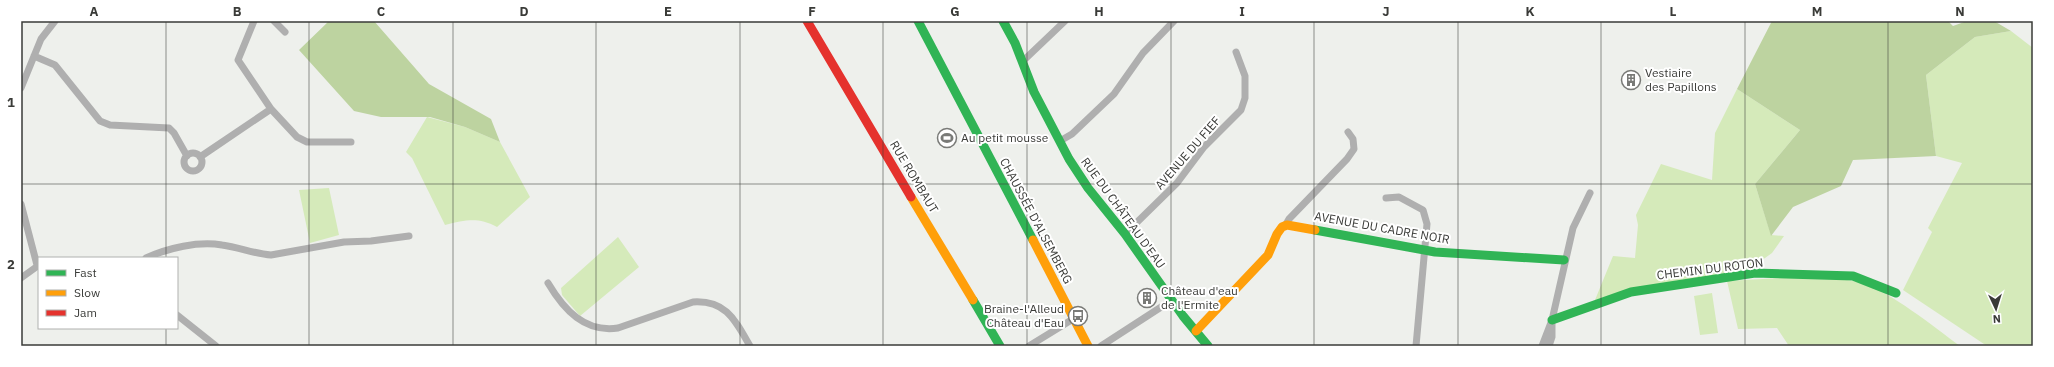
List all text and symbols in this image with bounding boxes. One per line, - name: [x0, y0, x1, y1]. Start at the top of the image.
- text: A: [90, 3, 99, 20]
- text: B: [233, 3, 242, 20]
- text: C: [377, 3, 386, 20]
- text: D: [519, 3, 529, 20]
- text: E: [664, 3, 672, 20]
- text: F: [808, 3, 816, 20]
- text: G: [950, 3, 960, 20]
- text: H: [1094, 3, 1104, 20]
- text: I: [1239, 3, 1245, 20]
- text: J: [1382, 3, 1390, 20]
- text: K: [1525, 3, 1535, 20]
- text: L: [1670, 3, 1677, 20]
- text: M: [1812, 3, 1822, 20]
- text: N: [1955, 3, 1965, 20]
- place label: Vestiaire des Papillons: [1645, 65, 1717, 94]
- building icon: Vestiaire des Papillons: [1620, 69, 1642, 91]
- text: 1: [7, 94, 15, 111]
- street label: AVENUE DU FIEF: [1152, 113, 1224, 192]
- sports icon: Au petit mousse: [936, 127, 958, 149]
- place label: Au petit mousse: [961, 130, 1049, 145]
- street label: RUE ROMBAUT: [887, 138, 942, 216]
- street label: RUE DU CHÂTEAU D'EAU: [1078, 154, 1169, 271]
- street label: CHAUSSÉE D'ALSEMBERG: [997, 155, 1076, 286]
- street label: AVENUE DU CADRE NOIR: [1313, 208, 1451, 247]
- street label: CHEMIN DU ROTON: [1656, 255, 1764, 282]
- text: 2: [7, 256, 15, 273]
- legend: [38, 257, 178, 329]
- text: Fast: [74, 265, 97, 280]
- place label: Château d'eau de l'Ermite: [1161, 283, 1238, 312]
- text: Slow: [74, 285, 100, 300]
- building icon: Château d'eau de l'Ermite: [1136, 287, 1158, 309]
- north arrow: [1976, 289, 2016, 329]
- place label: Braine-l'Alleud Château d'Eau: [984, 301, 1064, 330]
- text: Jam: [74, 305, 97, 320]
- bus stop icon: Braine-l'Alleud Château d'Eau: [1067, 305, 1089, 327]
- text: N: [1992, 312, 2001, 326]

